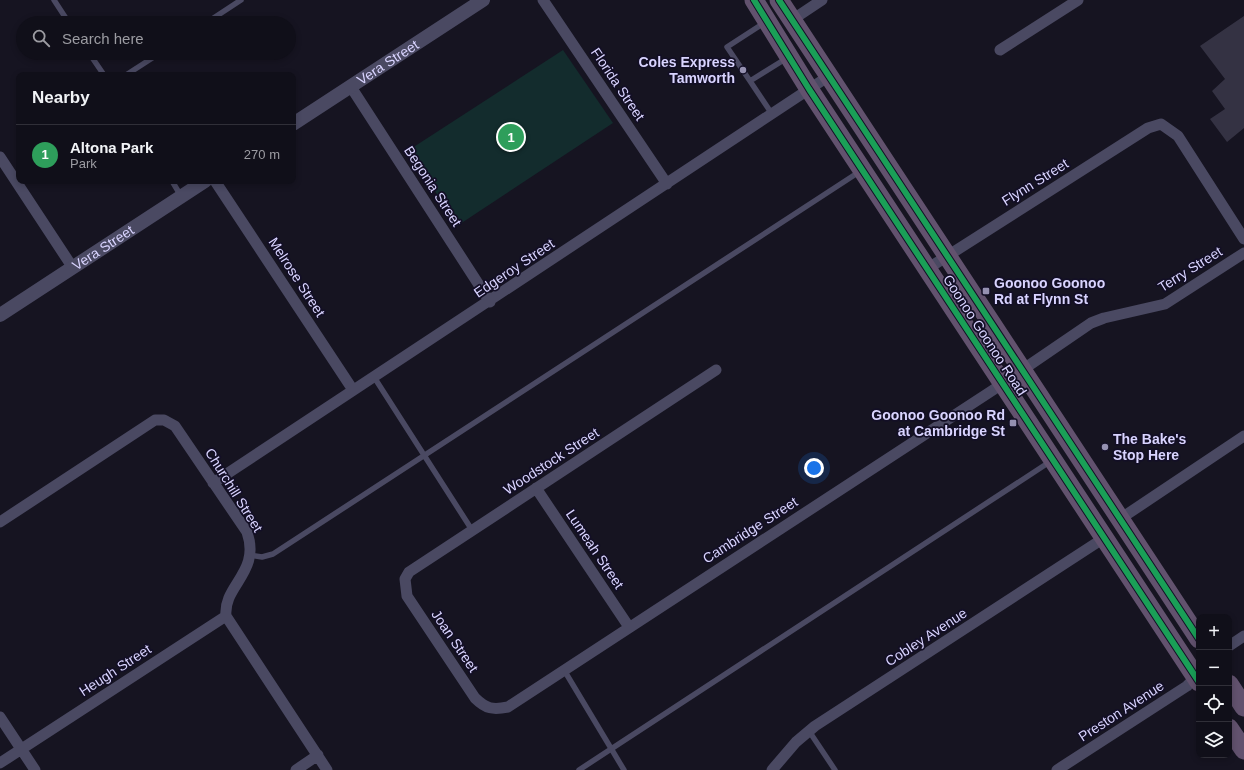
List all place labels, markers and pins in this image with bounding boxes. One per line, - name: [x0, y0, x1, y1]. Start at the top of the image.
- place label: Coles Express Tamworth: [639, 54, 735, 86]
- marker: Coles Express Tamworth: [738, 65, 748, 75]
- pin: 1: [498, 122, 524, 152]
- place label: Goonoo Goonoo Rd at Flynn St: [994, 275, 1105, 307]
- marker: Goonoo Goonoo Rd at Flynn St: [981, 286, 991, 296]
- place label: Goonoo Goonoo Rd at Cambridge St: [871, 407, 1005, 439]
- marker: Goonoo Goonoo Rd at Cambridge St: [1008, 418, 1018, 428]
- place label: The Bake's Stop Here: [1113, 431, 1187, 463]
- marker: The Bake's Stop Here: [1100, 442, 1110, 452]

